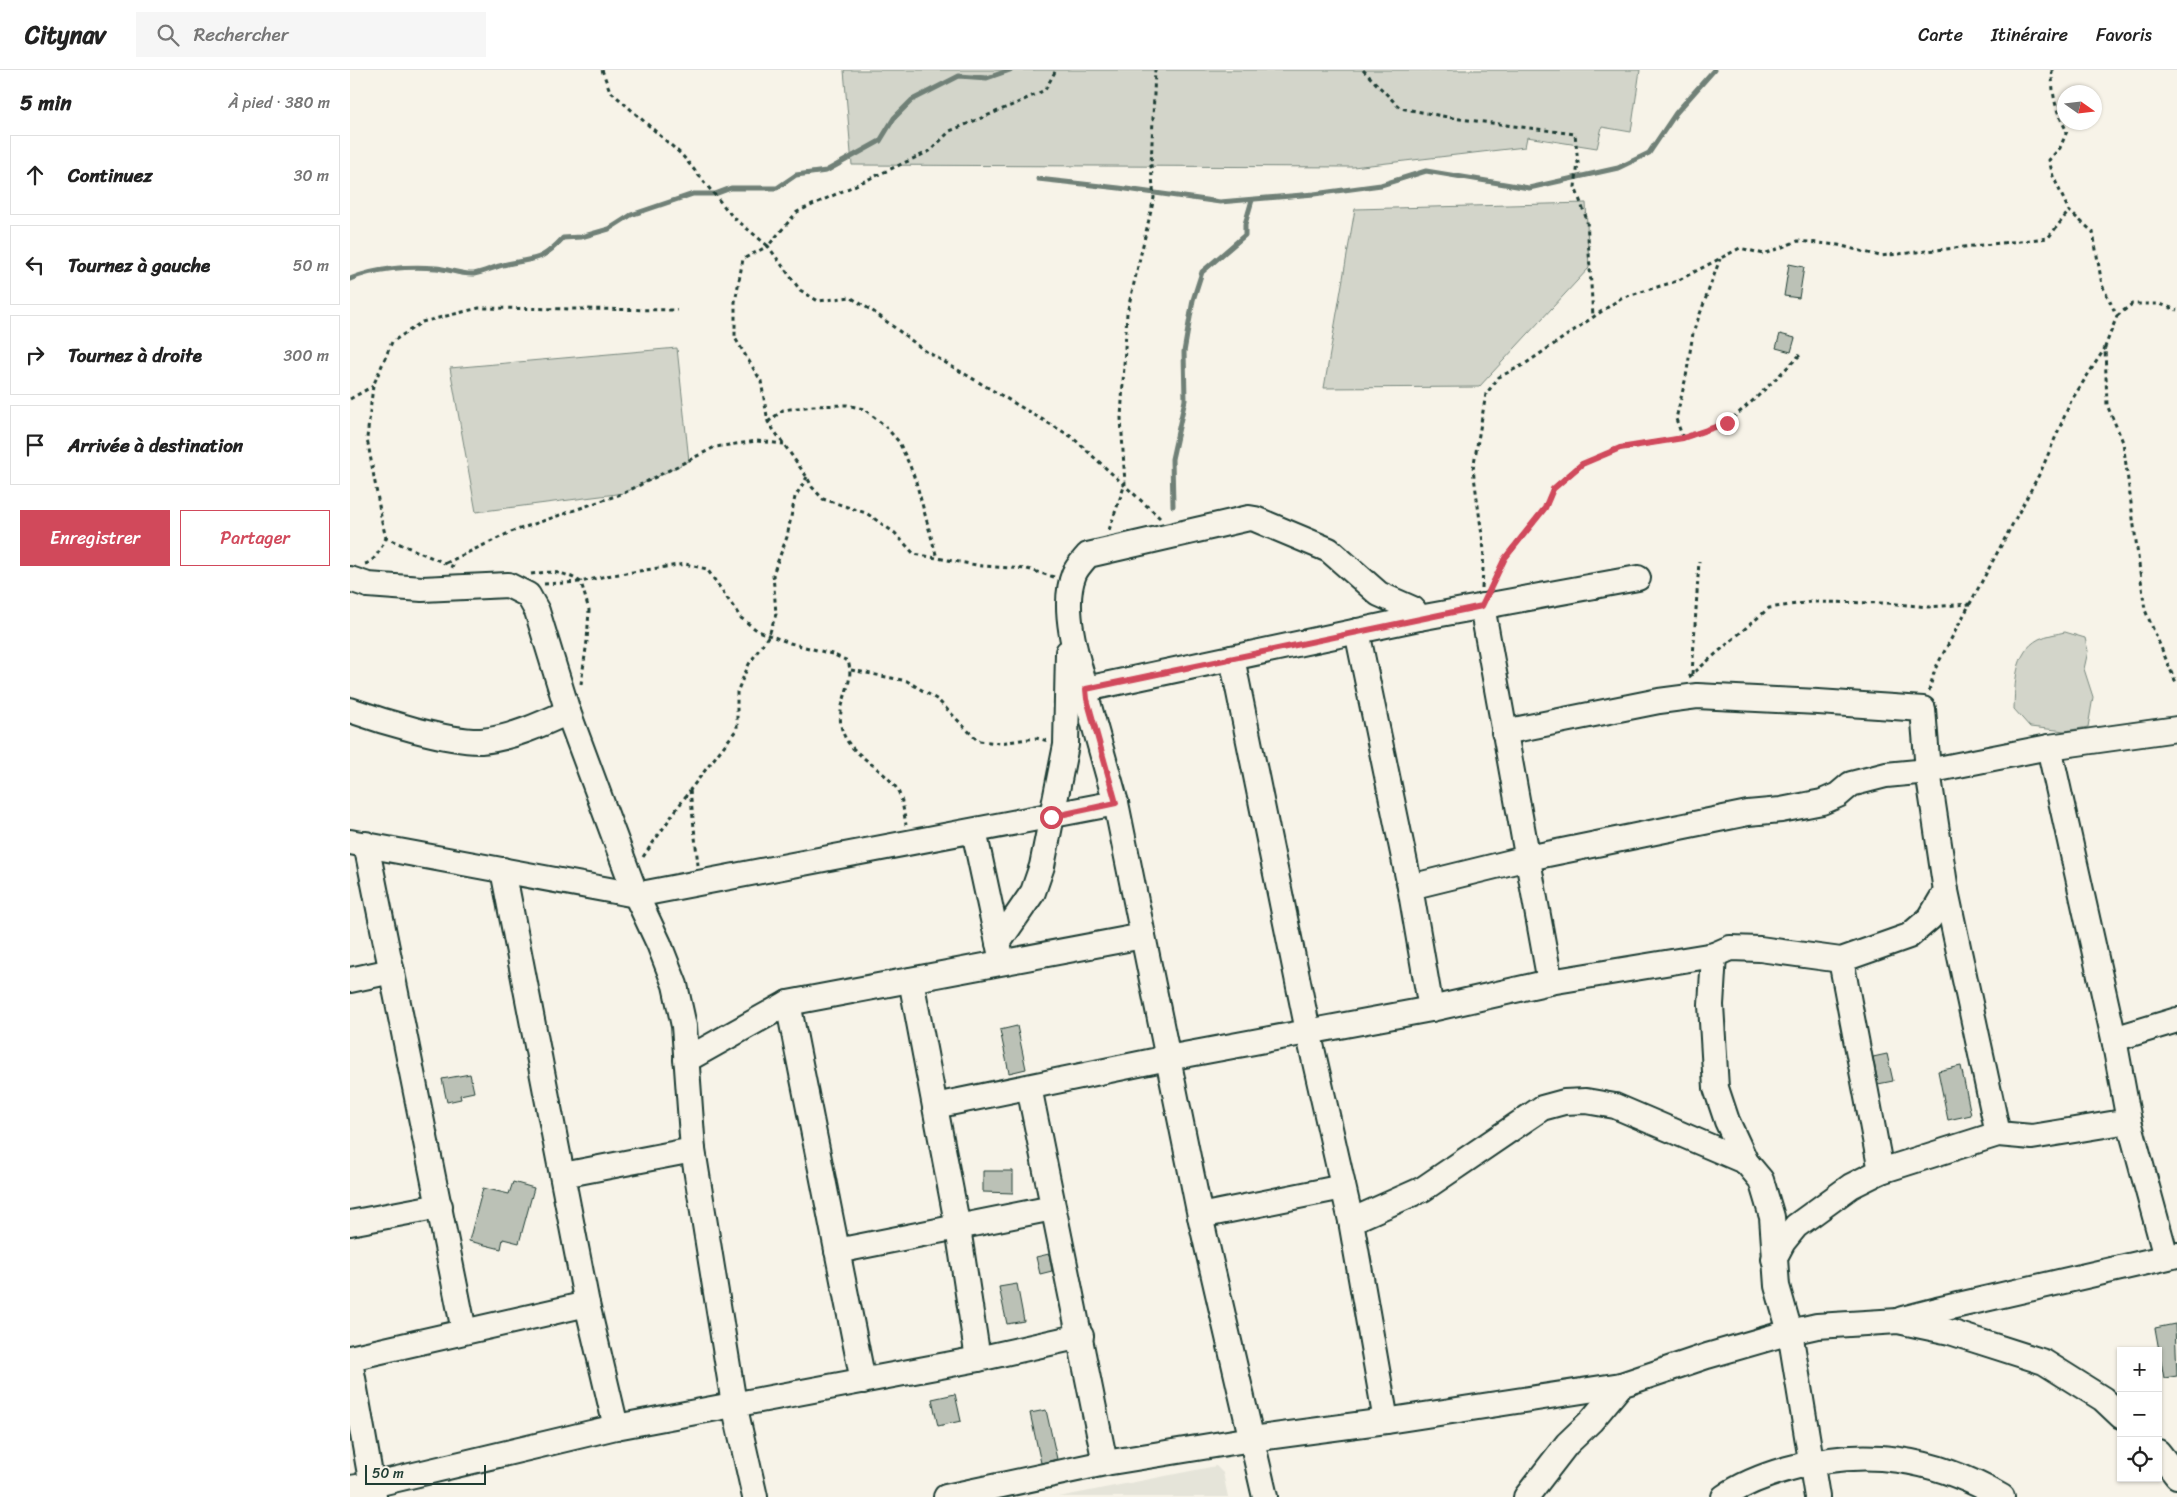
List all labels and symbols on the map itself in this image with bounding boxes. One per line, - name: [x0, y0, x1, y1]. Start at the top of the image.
- north arrow: [2057, 85, 2102, 130]
- route end: [1716, 412, 1739, 435]
- route start: [1040, 806, 1063, 829]
- scale bar: [365, 1462, 486, 1485]

